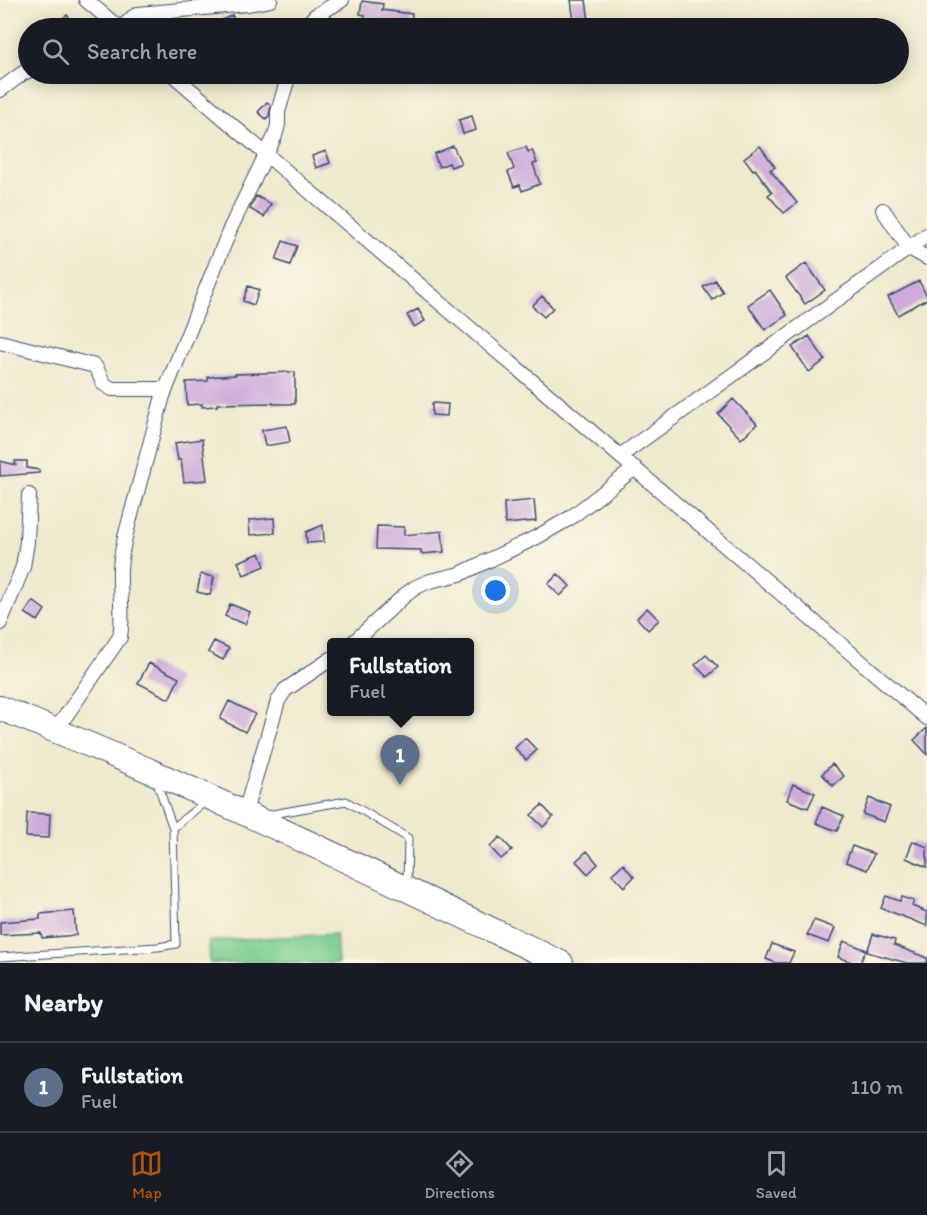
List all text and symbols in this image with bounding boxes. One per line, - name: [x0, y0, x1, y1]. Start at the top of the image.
- search box: [18, 18, 909, 84]
- icon: search: [39, 35, 72, 68]
- text: Search here: [87, 38, 197, 65]
- your location: [481, 576, 510, 605]
- popup: [327, 638, 474, 716]
- text: Fullstation: [349, 652, 452, 679]
- text: Fuel: [349, 679, 386, 703]
- pin: 1: [380, 736, 420, 785]
- text: Nearby: [24, 986, 103, 1018]
- text: Fullstation: [81, 1062, 183, 1089]
- text: 1: [39, 1075, 48, 1099]
- text: 110 m: [851, 1075, 903, 1099]
- text: Fuel: [81, 1089, 117, 1113]
- tab: Map: [130, 1147, 163, 1202]
- tab: Directions: [424, 1147, 495, 1202]
- tab: Saved: [756, 1147, 797, 1202]

